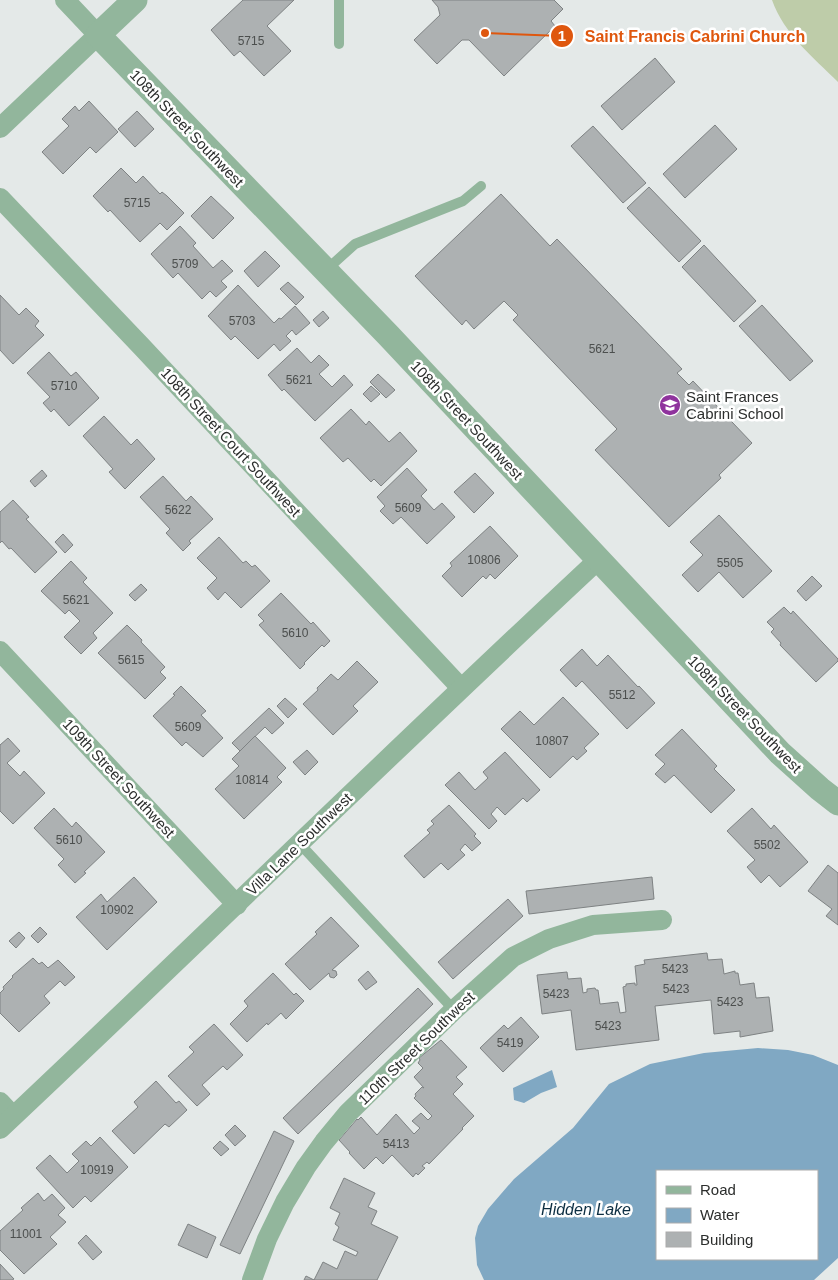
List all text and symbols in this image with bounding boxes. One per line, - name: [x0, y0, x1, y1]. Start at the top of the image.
- callout: Saint Francis Cabrini Church: [549, 20, 815, 51]
- text: 1: [558, 27, 566, 44]
- text: Saint Francis Cabrini Church: [585, 28, 805, 45]
- house number: 5715: [238, 34, 265, 48]
- street label: 108th Street Southwest: [127, 66, 248, 191]
- house number: 5715: [124, 196, 151, 210]
- house number: 5709: [172, 257, 199, 271]
- house number: 5703: [229, 314, 256, 328]
- house number: 5621: [589, 342, 616, 356]
- street label: 108th Street Southwest: [408, 357, 527, 483]
- street label: 108th Street Court Southwest: [158, 364, 305, 520]
- house number: 5621: [286, 373, 313, 387]
- house number: 5710: [51, 379, 78, 393]
- place label: Saint Frances Cabrini School: [686, 388, 784, 422]
- school or university icon: Saint Frances Cabrini School: [658, 393, 682, 417]
- house number: 5609: [395, 501, 422, 515]
- house number: 5622: [165, 503, 192, 517]
- house number: 10806: [467, 553, 501, 567]
- house number: 5505: [717, 556, 744, 570]
- house number: 5621: [63, 593, 90, 607]
- house number: 5610: [282, 626, 309, 640]
- street label: 108th Street Southwest: [685, 652, 806, 777]
- house number: 5615: [118, 653, 145, 667]
- house number: 5512: [609, 688, 636, 702]
- street label: 109th Street Southwest: [60, 715, 179, 841]
- house number: 5609: [175, 720, 202, 734]
- house number: 10807: [535, 734, 569, 748]
- house number: 10814: [235, 773, 269, 787]
- street label: Villa Lane Southwest: [243, 789, 356, 899]
- house number: 5610: [56, 833, 83, 847]
- house number: 5502: [754, 838, 781, 852]
- house number: 10902: [100, 903, 134, 917]
- house number: 5423: [662, 962, 689, 976]
- house number: 5423: [663, 982, 690, 996]
- house number: 5423: [543, 987, 570, 1001]
- street label: 110th Street Southwest: [354, 988, 478, 1108]
- house number: 5423: [717, 995, 744, 1009]
- house number: 5423: [595, 1019, 622, 1033]
- house number: 5419: [497, 1036, 524, 1050]
- house number: 5413: [383, 1137, 410, 1151]
- house number: 10919: [80, 1163, 114, 1177]
- legend: [656, 1170, 818, 1260]
- text: Road: [700, 1181, 736, 1198]
- water label: Hidden Lake: [541, 1201, 631, 1218]
- text: Water: [700, 1206, 739, 1223]
- house number: 11001: [10, 1227, 43, 1241]
- text: Building: [700, 1231, 753, 1248]

